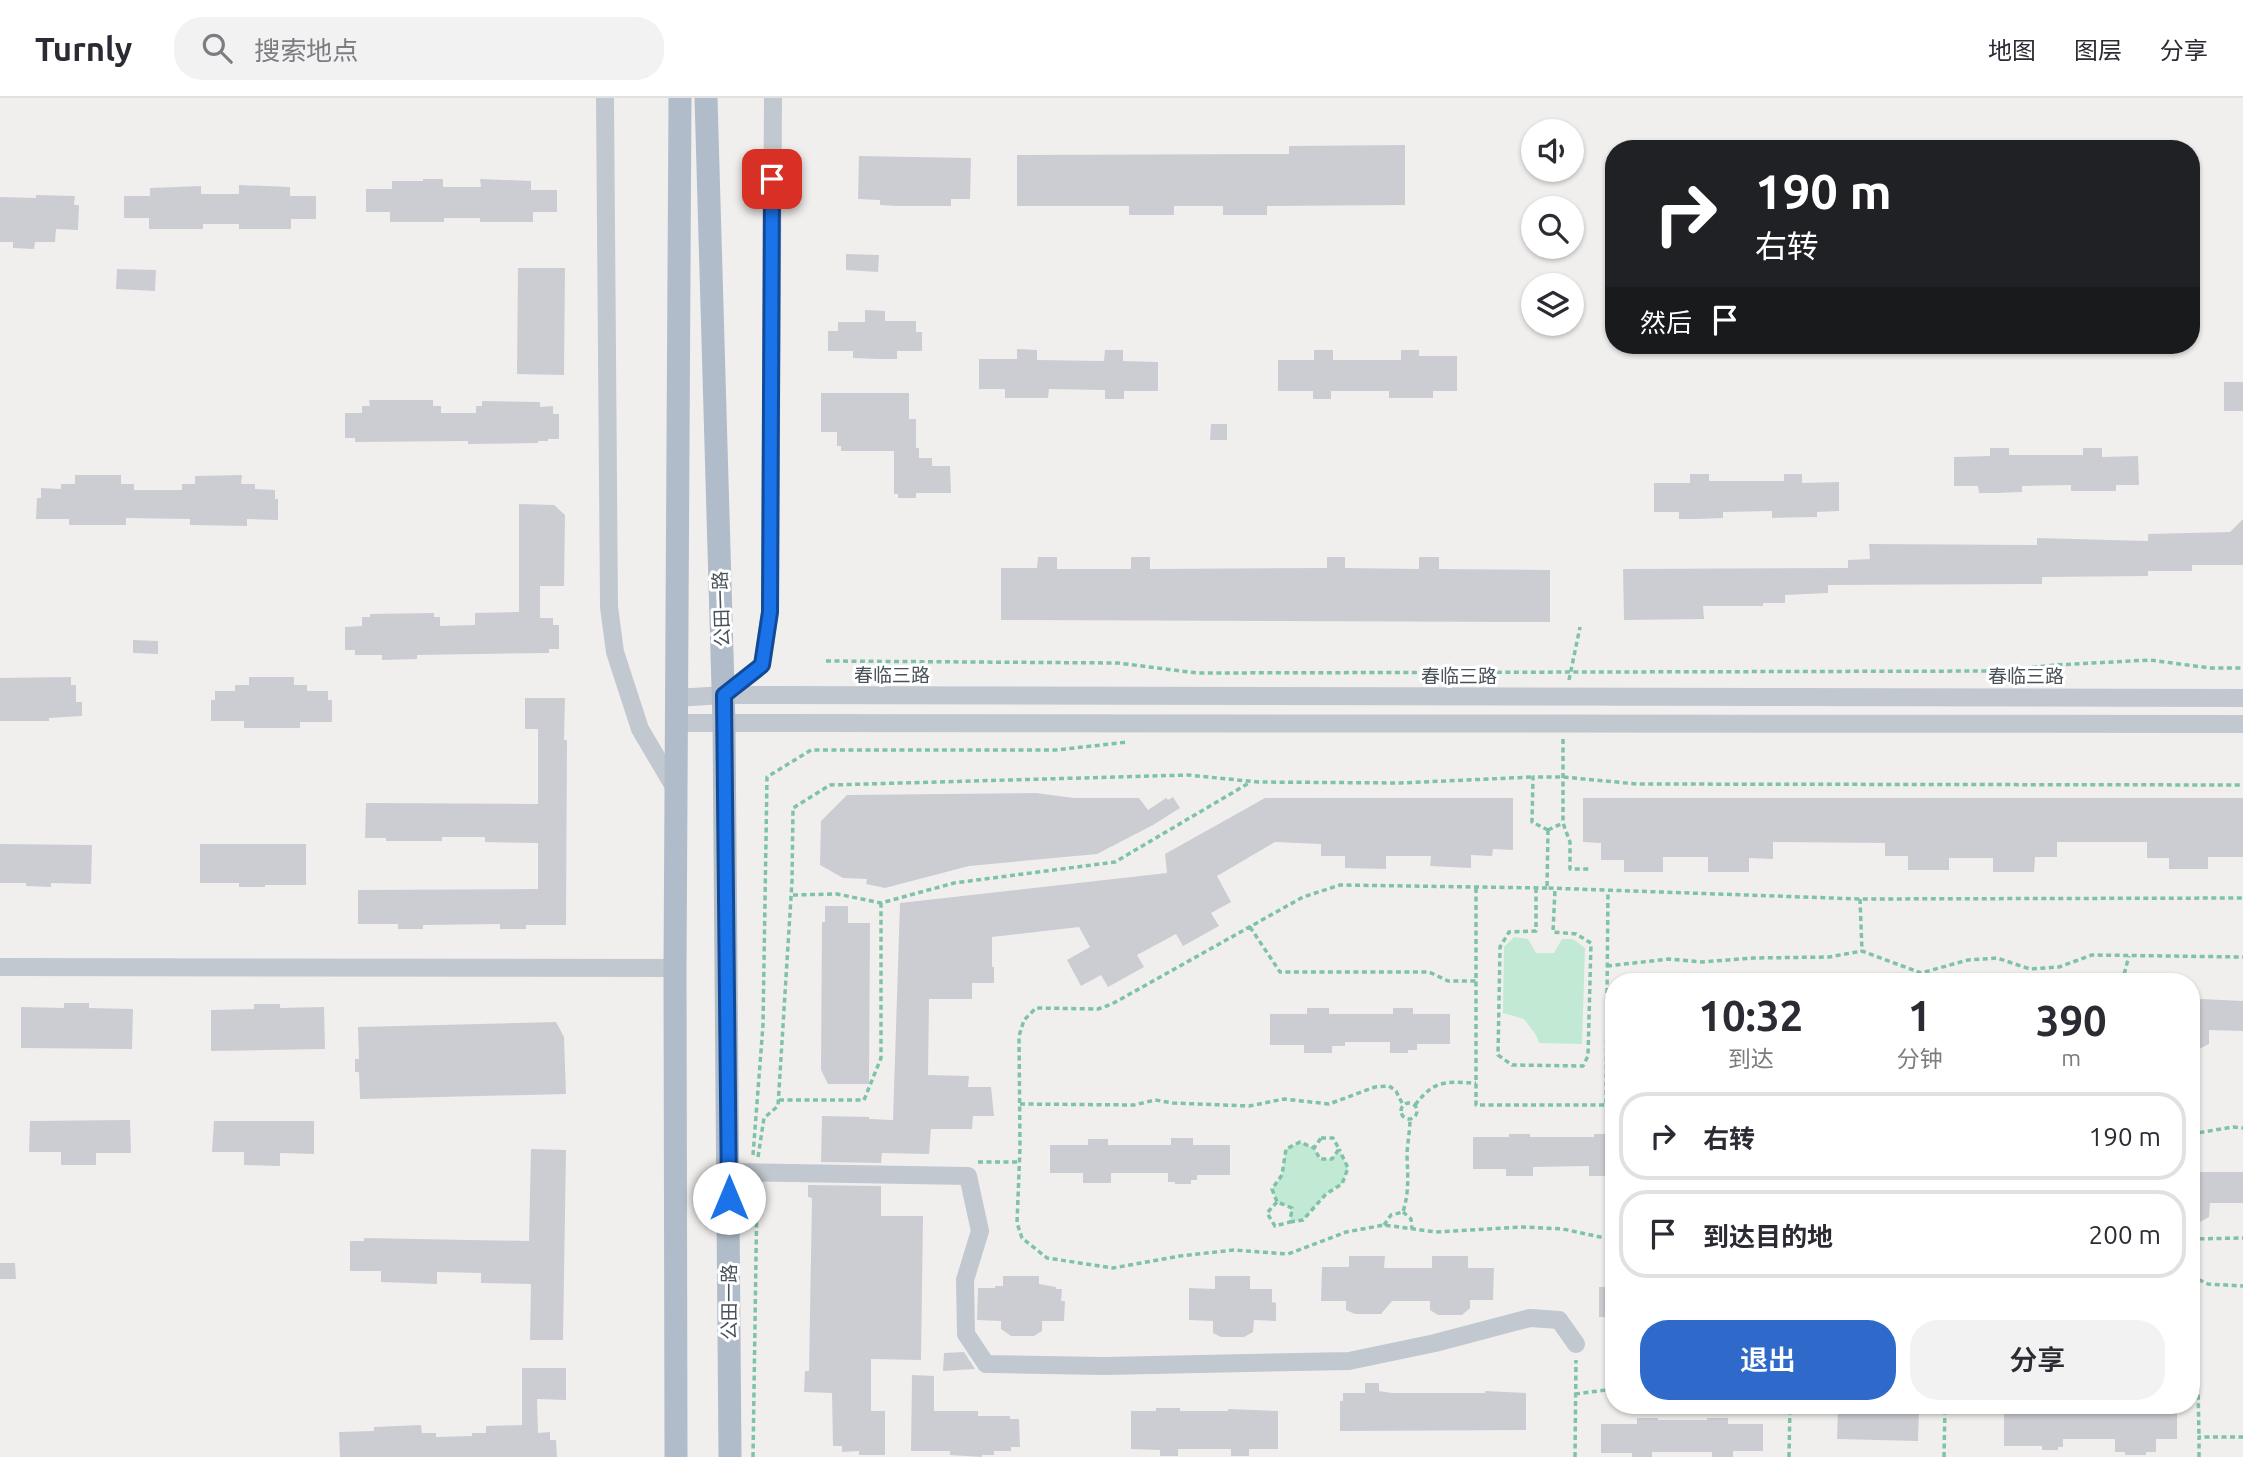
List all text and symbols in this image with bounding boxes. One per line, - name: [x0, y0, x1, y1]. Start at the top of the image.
- search box: [174, 17, 664, 80]
- icon: search: [198, 29, 236, 67]
- text: Turnly: [35, 30, 132, 67]
- text: 搜索地点: [254, 36, 358, 65]
- text: 地图: [1988, 37, 2036, 64]
- text: 图层: [2074, 37, 2122, 64]
- text: 分享: [2160, 37, 2208, 64]
- map controls: [1521, 119, 1584, 336]
- button: sound: [1521, 119, 1584, 182]
- pin: [742, 149, 802, 209]
- icon: arrive: [753, 160, 791, 198]
- text: 190 m: [1755, 163, 1892, 218]
- icon: right: [1640, 168, 1731, 259]
- button: search: [1521, 196, 1584, 259]
- text: 右转: [1755, 228, 1819, 264]
- button: layers: [1521, 273, 1584, 336]
- icon: arrive: [1706, 301, 1744, 339]
- text: 然后: [1640, 308, 1692, 337]
- street label: 公田一路: [709, 571, 733, 647]
- street label: 春临三路: [854, 664, 930, 686]
- street label: 春临三路: [1421, 665, 1497, 687]
- street label: 春临三路: [1988, 665, 2064, 687]
- text: 10:32: [1698, 992, 1803, 1039]
- text: 1: [1908, 992, 1931, 1039]
- text: 390: [2036, 997, 2107, 1044]
- text: m: [2061, 1045, 2081, 1070]
- text: 到达: [1728, 1046, 1774, 1071]
- text: 分钟: [1897, 1046, 1943, 1071]
- icon: right: [1644, 1117, 1682, 1155]
- text: 190 m: [2089, 1122, 2161, 1151]
- text: 右转: [1703, 1124, 1755, 1153]
- position arrow: [692, 1161, 766, 1235]
- icon: arrive: [1644, 1215, 1682, 1253]
- text: 200 m: [2089, 1220, 2161, 1249]
- text: 到达目的地: [1703, 1222, 1833, 1251]
- street label: 公田一路: [718, 1264, 740, 1340]
- button: 退出: [1640, 1320, 1896, 1400]
- button: 分享: [1910, 1320, 2165, 1400]

